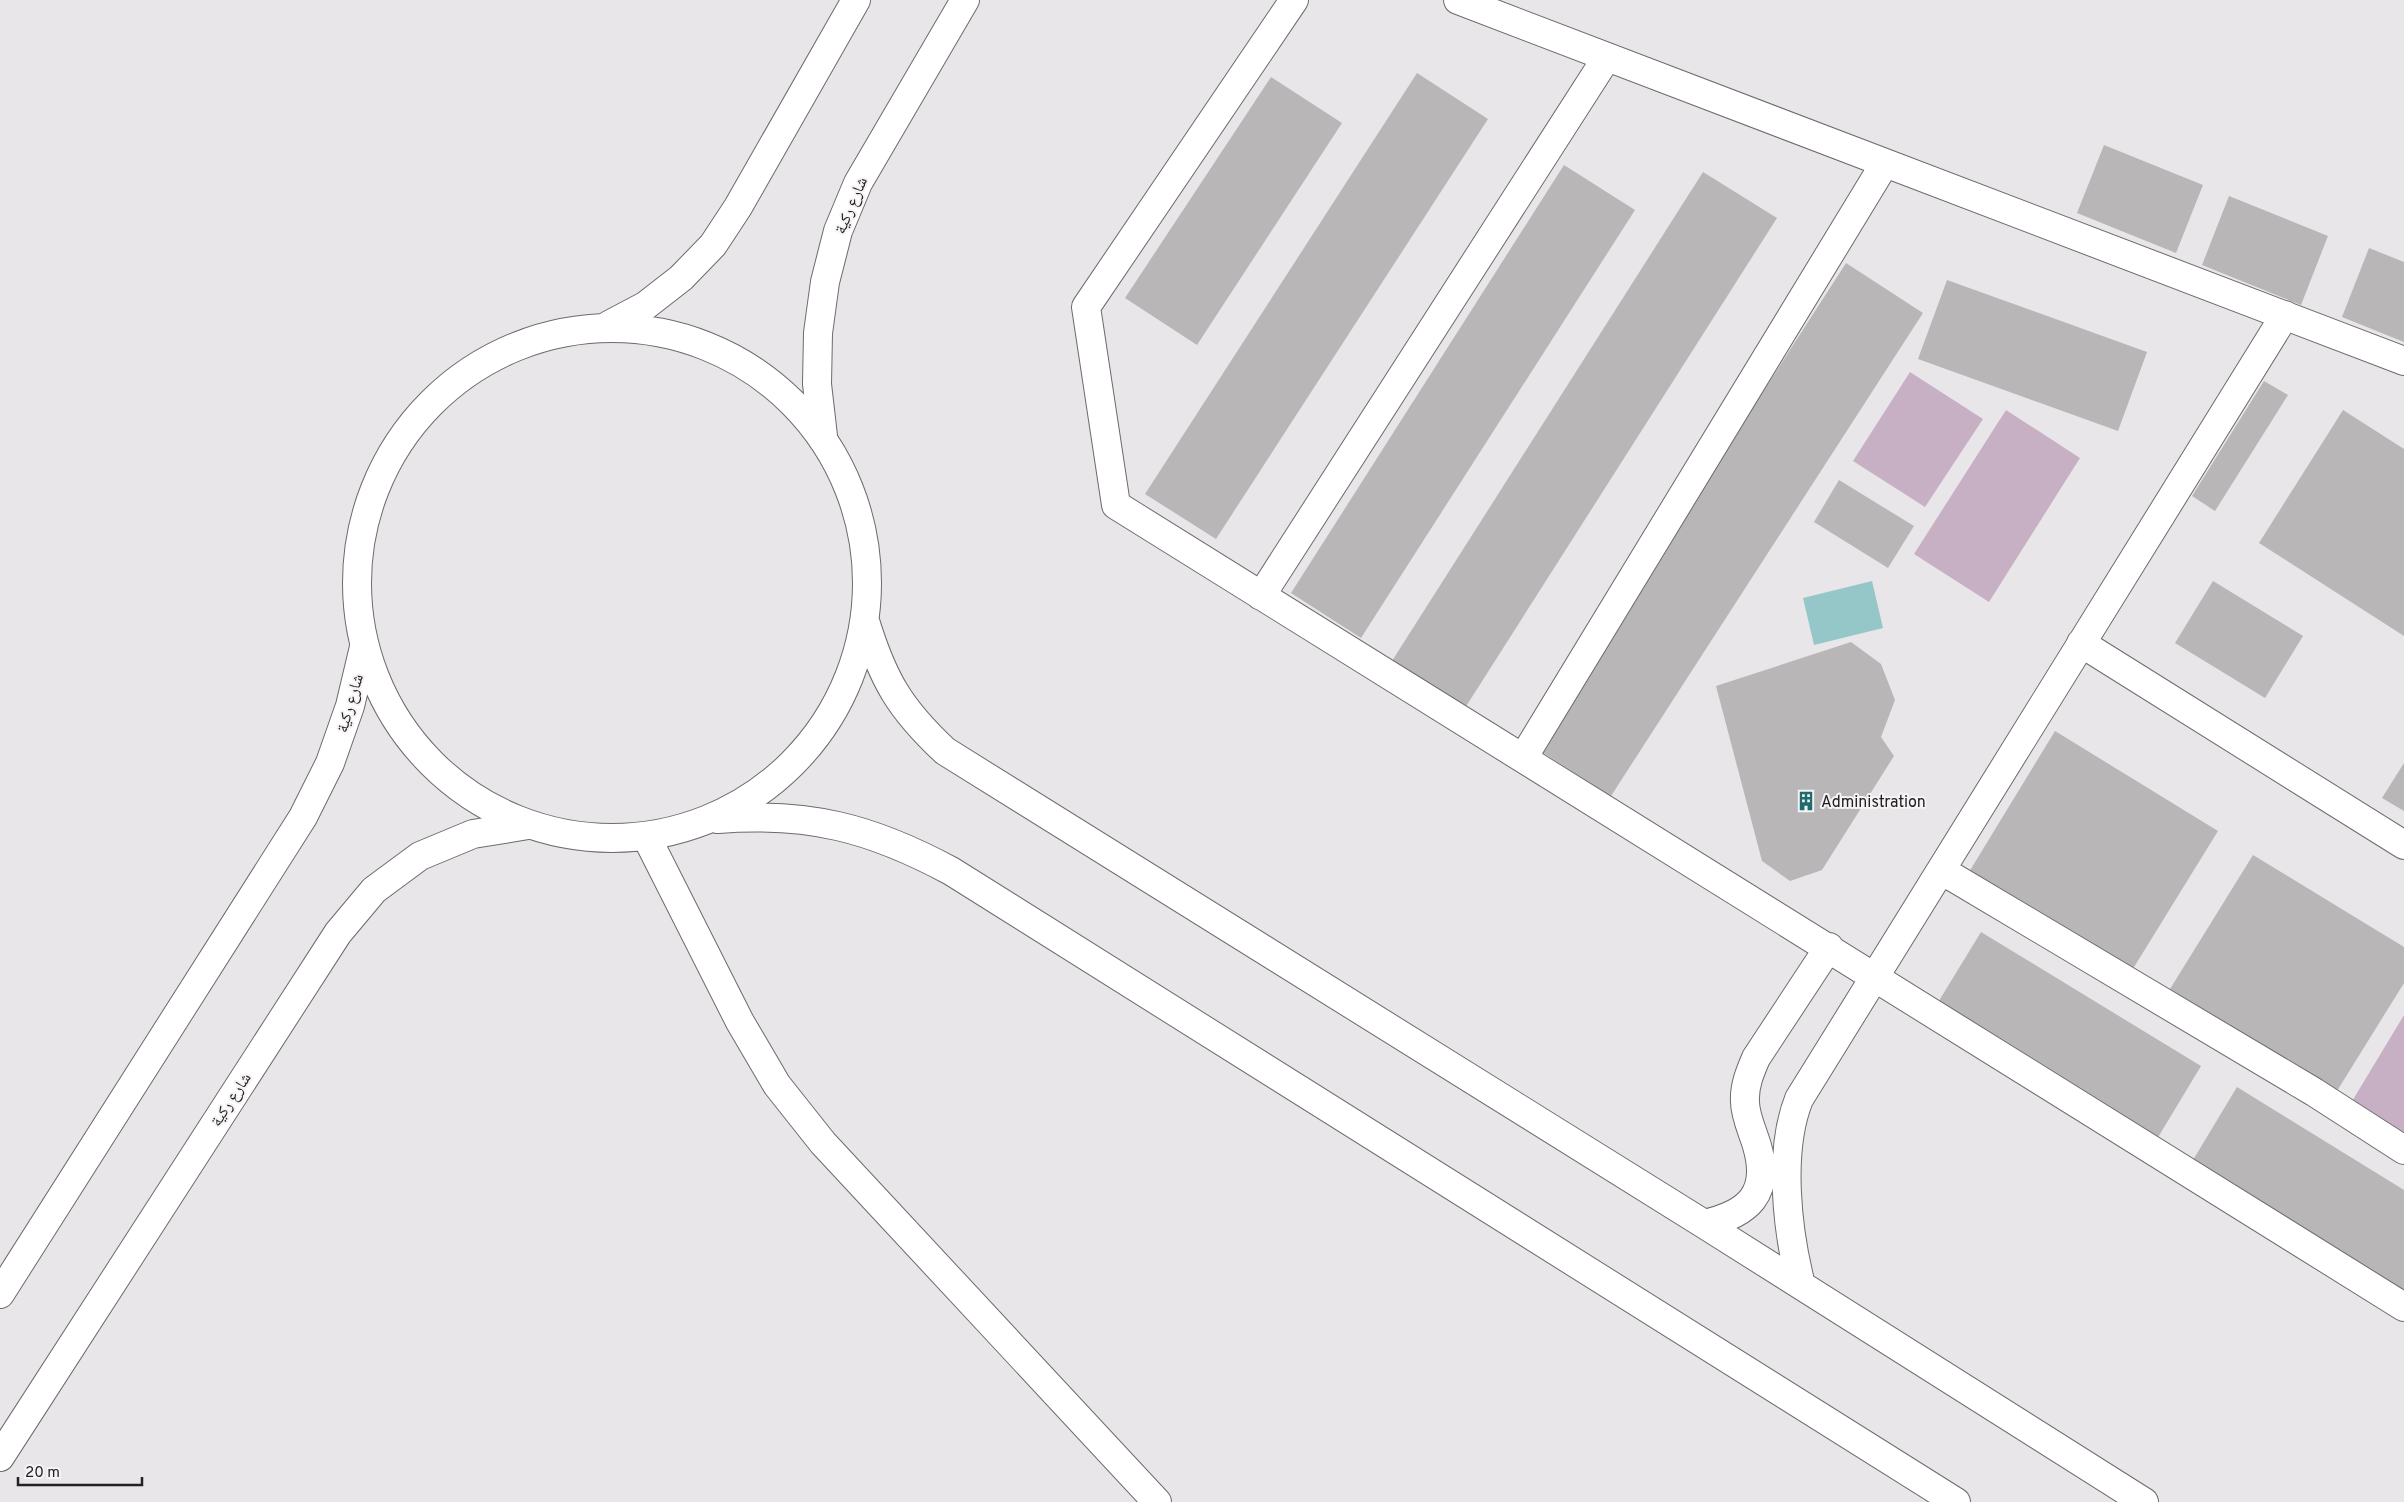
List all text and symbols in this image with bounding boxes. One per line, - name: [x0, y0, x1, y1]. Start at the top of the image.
- street label: شارع ركية: [831, 174, 873, 237]
- street label: شارع ركية: [333, 672, 369, 735]
- building icon: Administration: [1795, 790, 1817, 812]
- place label: Administration: [1821, 793, 1926, 813]
- street label: شارع ركية: [207, 1069, 256, 1131]
- scale bar: [18, 1454, 141, 1486]
- text: 20 m: [25, 1464, 60, 1483]

